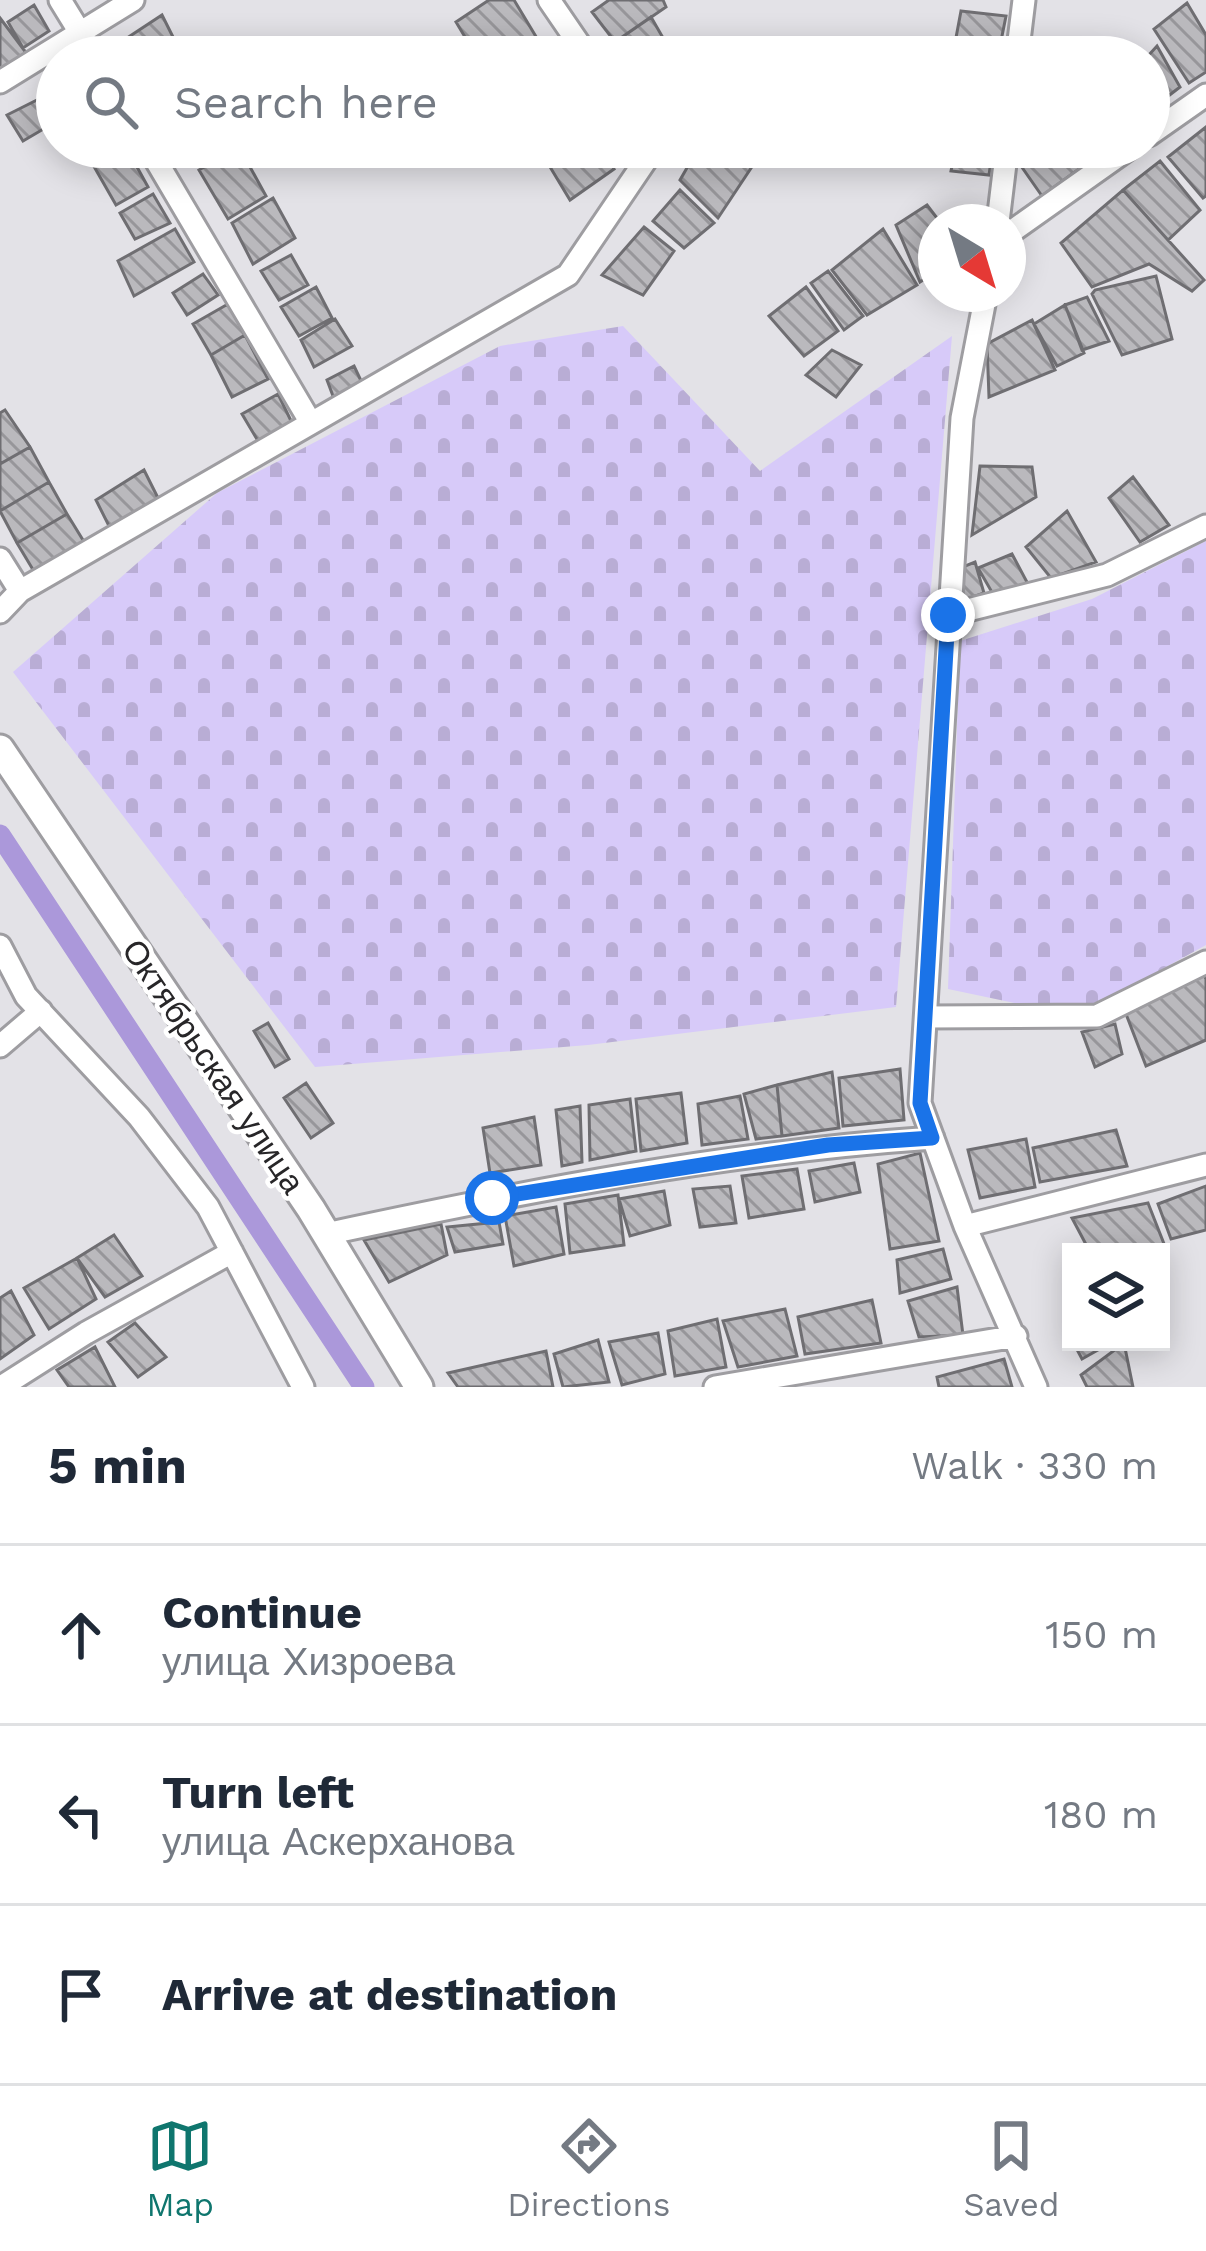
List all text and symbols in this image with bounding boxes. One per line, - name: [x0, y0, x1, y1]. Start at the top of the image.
- search box: [36, 36, 1170, 168]
- icon: search: [78, 69, 144, 135]
- text: Search here: [174, 76, 438, 129]
- north arrow: [918, 204, 1026, 312]
- route end: [921, 588, 975, 642]
- street label: Октябрьская улица: [114, 932, 313, 1201]
- route start: [465, 1171, 519, 1225]
- map controls: [1062, 1243, 1170, 1351]
- button: layers: [1062, 1243, 1170, 1351]
- text: 5 min: [48, 1436, 187, 1495]
- text: Walk · 330 m: [911, 1443, 1158, 1488]
- text: Continue: [162, 1586, 362, 1639]
- icon: ahead: [48, 1602, 114, 1668]
- text: 150 m: [1045, 1612, 1158, 1657]
- text: улица Хизроева: [162, 1639, 455, 1684]
- text: Turn left: [162, 1766, 354, 1819]
- icon: left: [48, 1782, 114, 1848]
- text: 180 m: [1044, 1792, 1158, 1837]
- text: улица Аскерханова: [162, 1819, 514, 1864]
- icon: arrive: [48, 1962, 114, 2028]
- text: Arrive at destination: [162, 1968, 617, 2021]
- tab: Map: [147, 2113, 214, 2224]
- tab: Directions: [507, 2113, 670, 2224]
- tab: Saved: [964, 2113, 1059, 2224]

